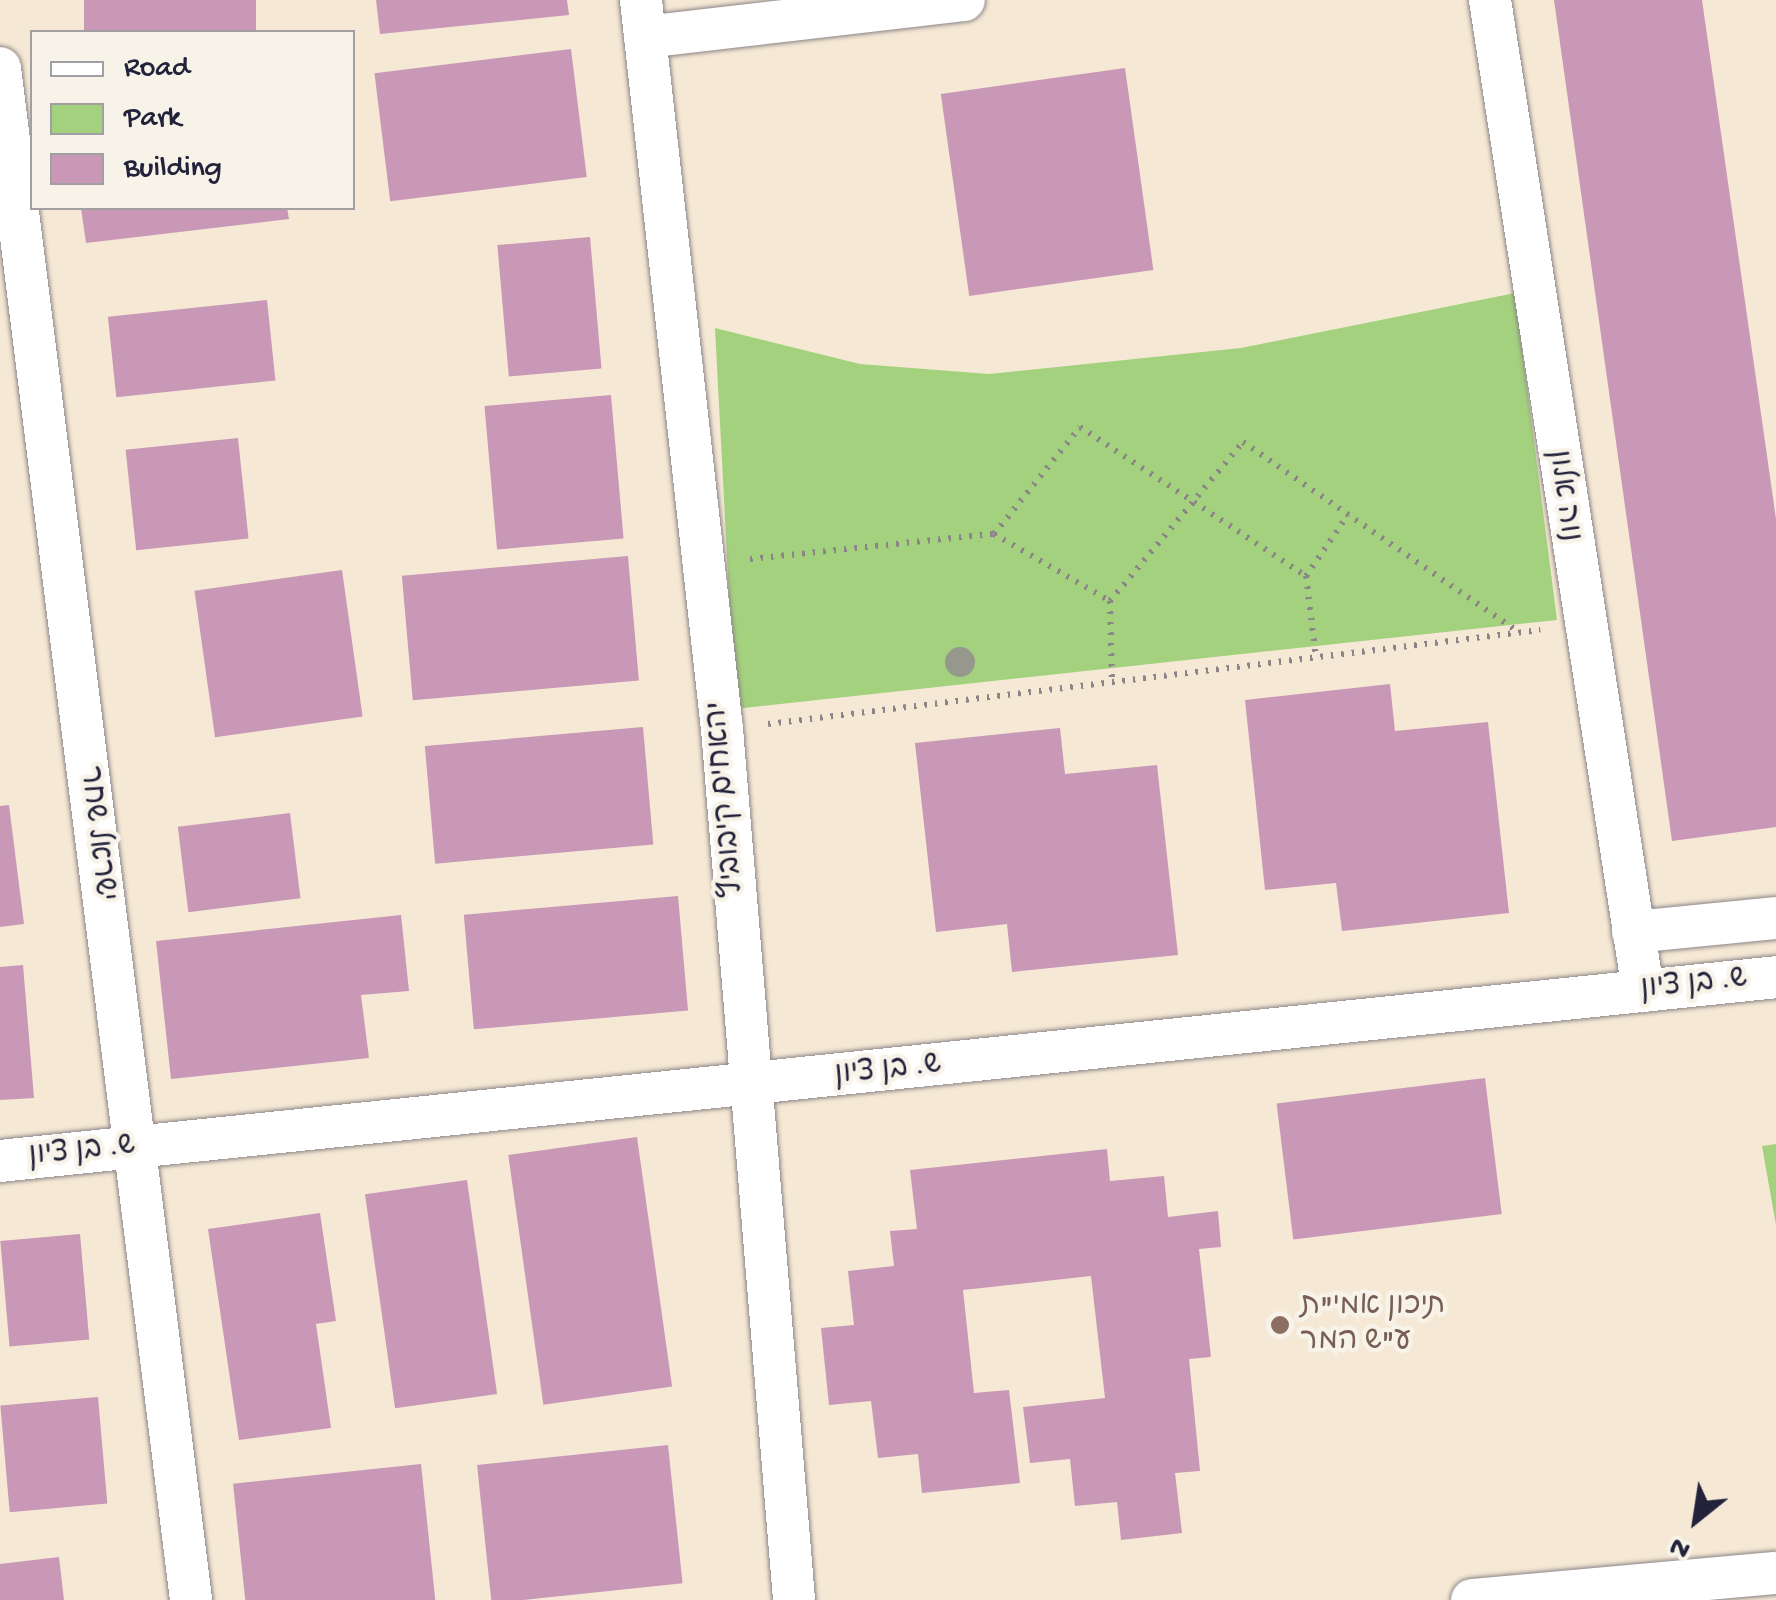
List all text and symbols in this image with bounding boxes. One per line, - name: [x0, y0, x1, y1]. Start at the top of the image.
- legend: [30, 30, 355, 210]
- text: Road: [124, 52, 190, 87]
- text: Park: [124, 102, 181, 137]
- text: Building: [124, 152, 222, 187]
- street label: נוה אלון: [1538, 448, 1586, 544]
- street label: האחים קיבוביץ': [701, 700, 753, 898]
- street label: ישראל שחר: [69, 764, 121, 904]
- street label: ש. בן ציון: [1639, 962, 1749, 1010]
- street label: ש. בן ציון: [833, 1048, 943, 1096]
- street label: ש. בן ציון: [27, 1129, 137, 1177]
- place label: תיכון אמי"ת ע"ש המר: [1300, 1290, 1445, 1360]
- marker: תיכון אמי"ת ע"ש המר: [1269, 1314, 1291, 1336]
- north arrow: [1646, 1470, 1746, 1570]
- text: N: [1665, 1528, 1697, 1565]

